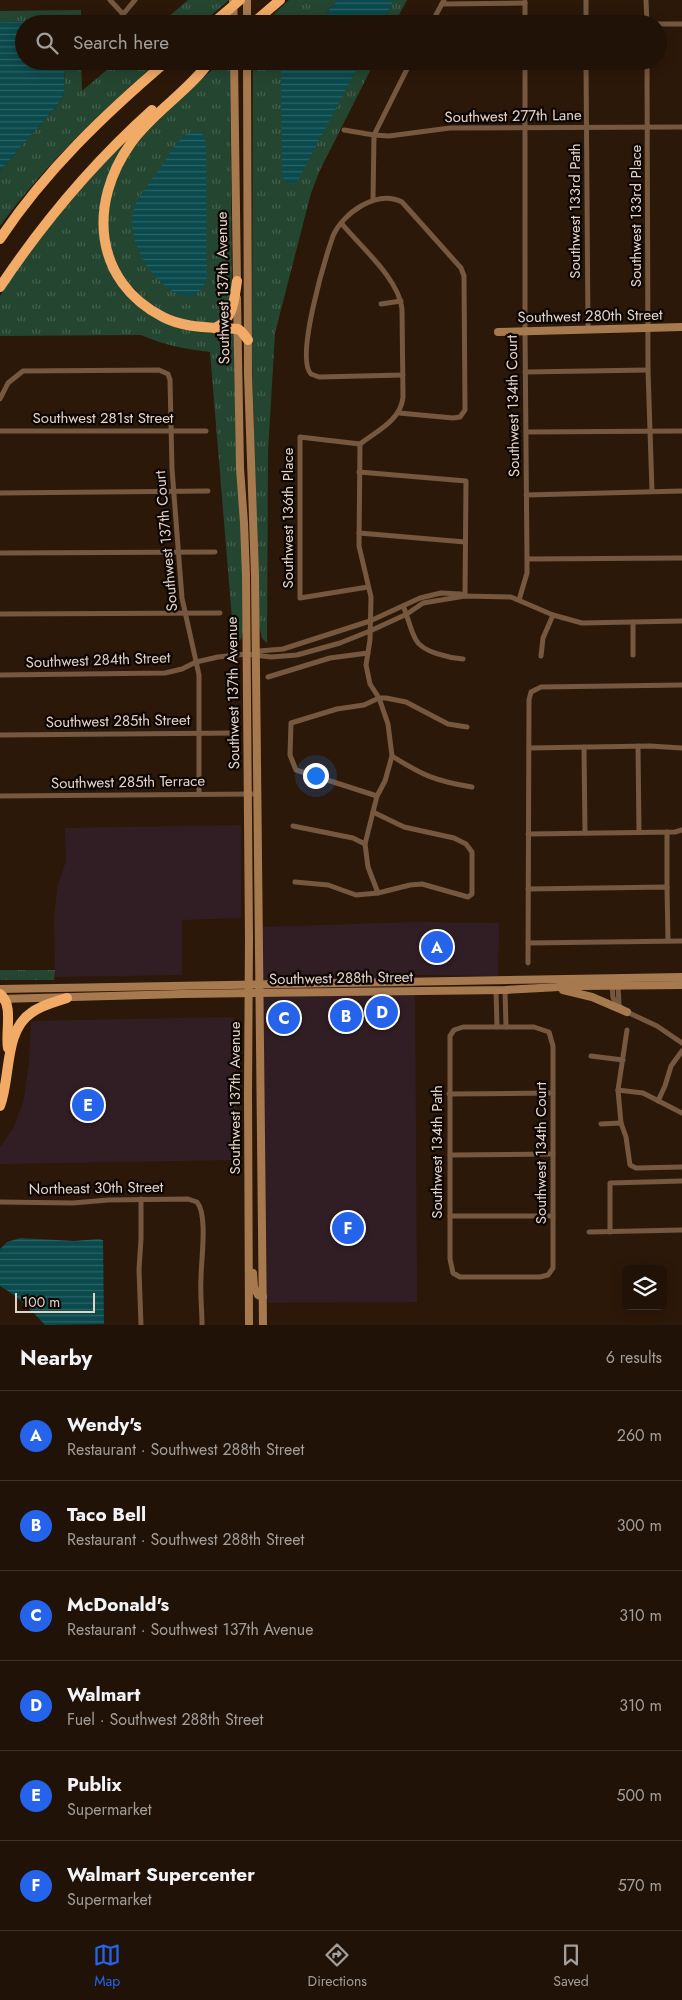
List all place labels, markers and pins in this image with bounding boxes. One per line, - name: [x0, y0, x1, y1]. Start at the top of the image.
- pin: A: [421, 928, 453, 966]
- pin: D: [366, 993, 398, 1031]
- pin: B: [330, 997, 362, 1035]
- pin: C: [268, 999, 300, 1037]
- pin: E: [72, 1086, 104, 1124]
- pin: F: [332, 1209, 364, 1247]

